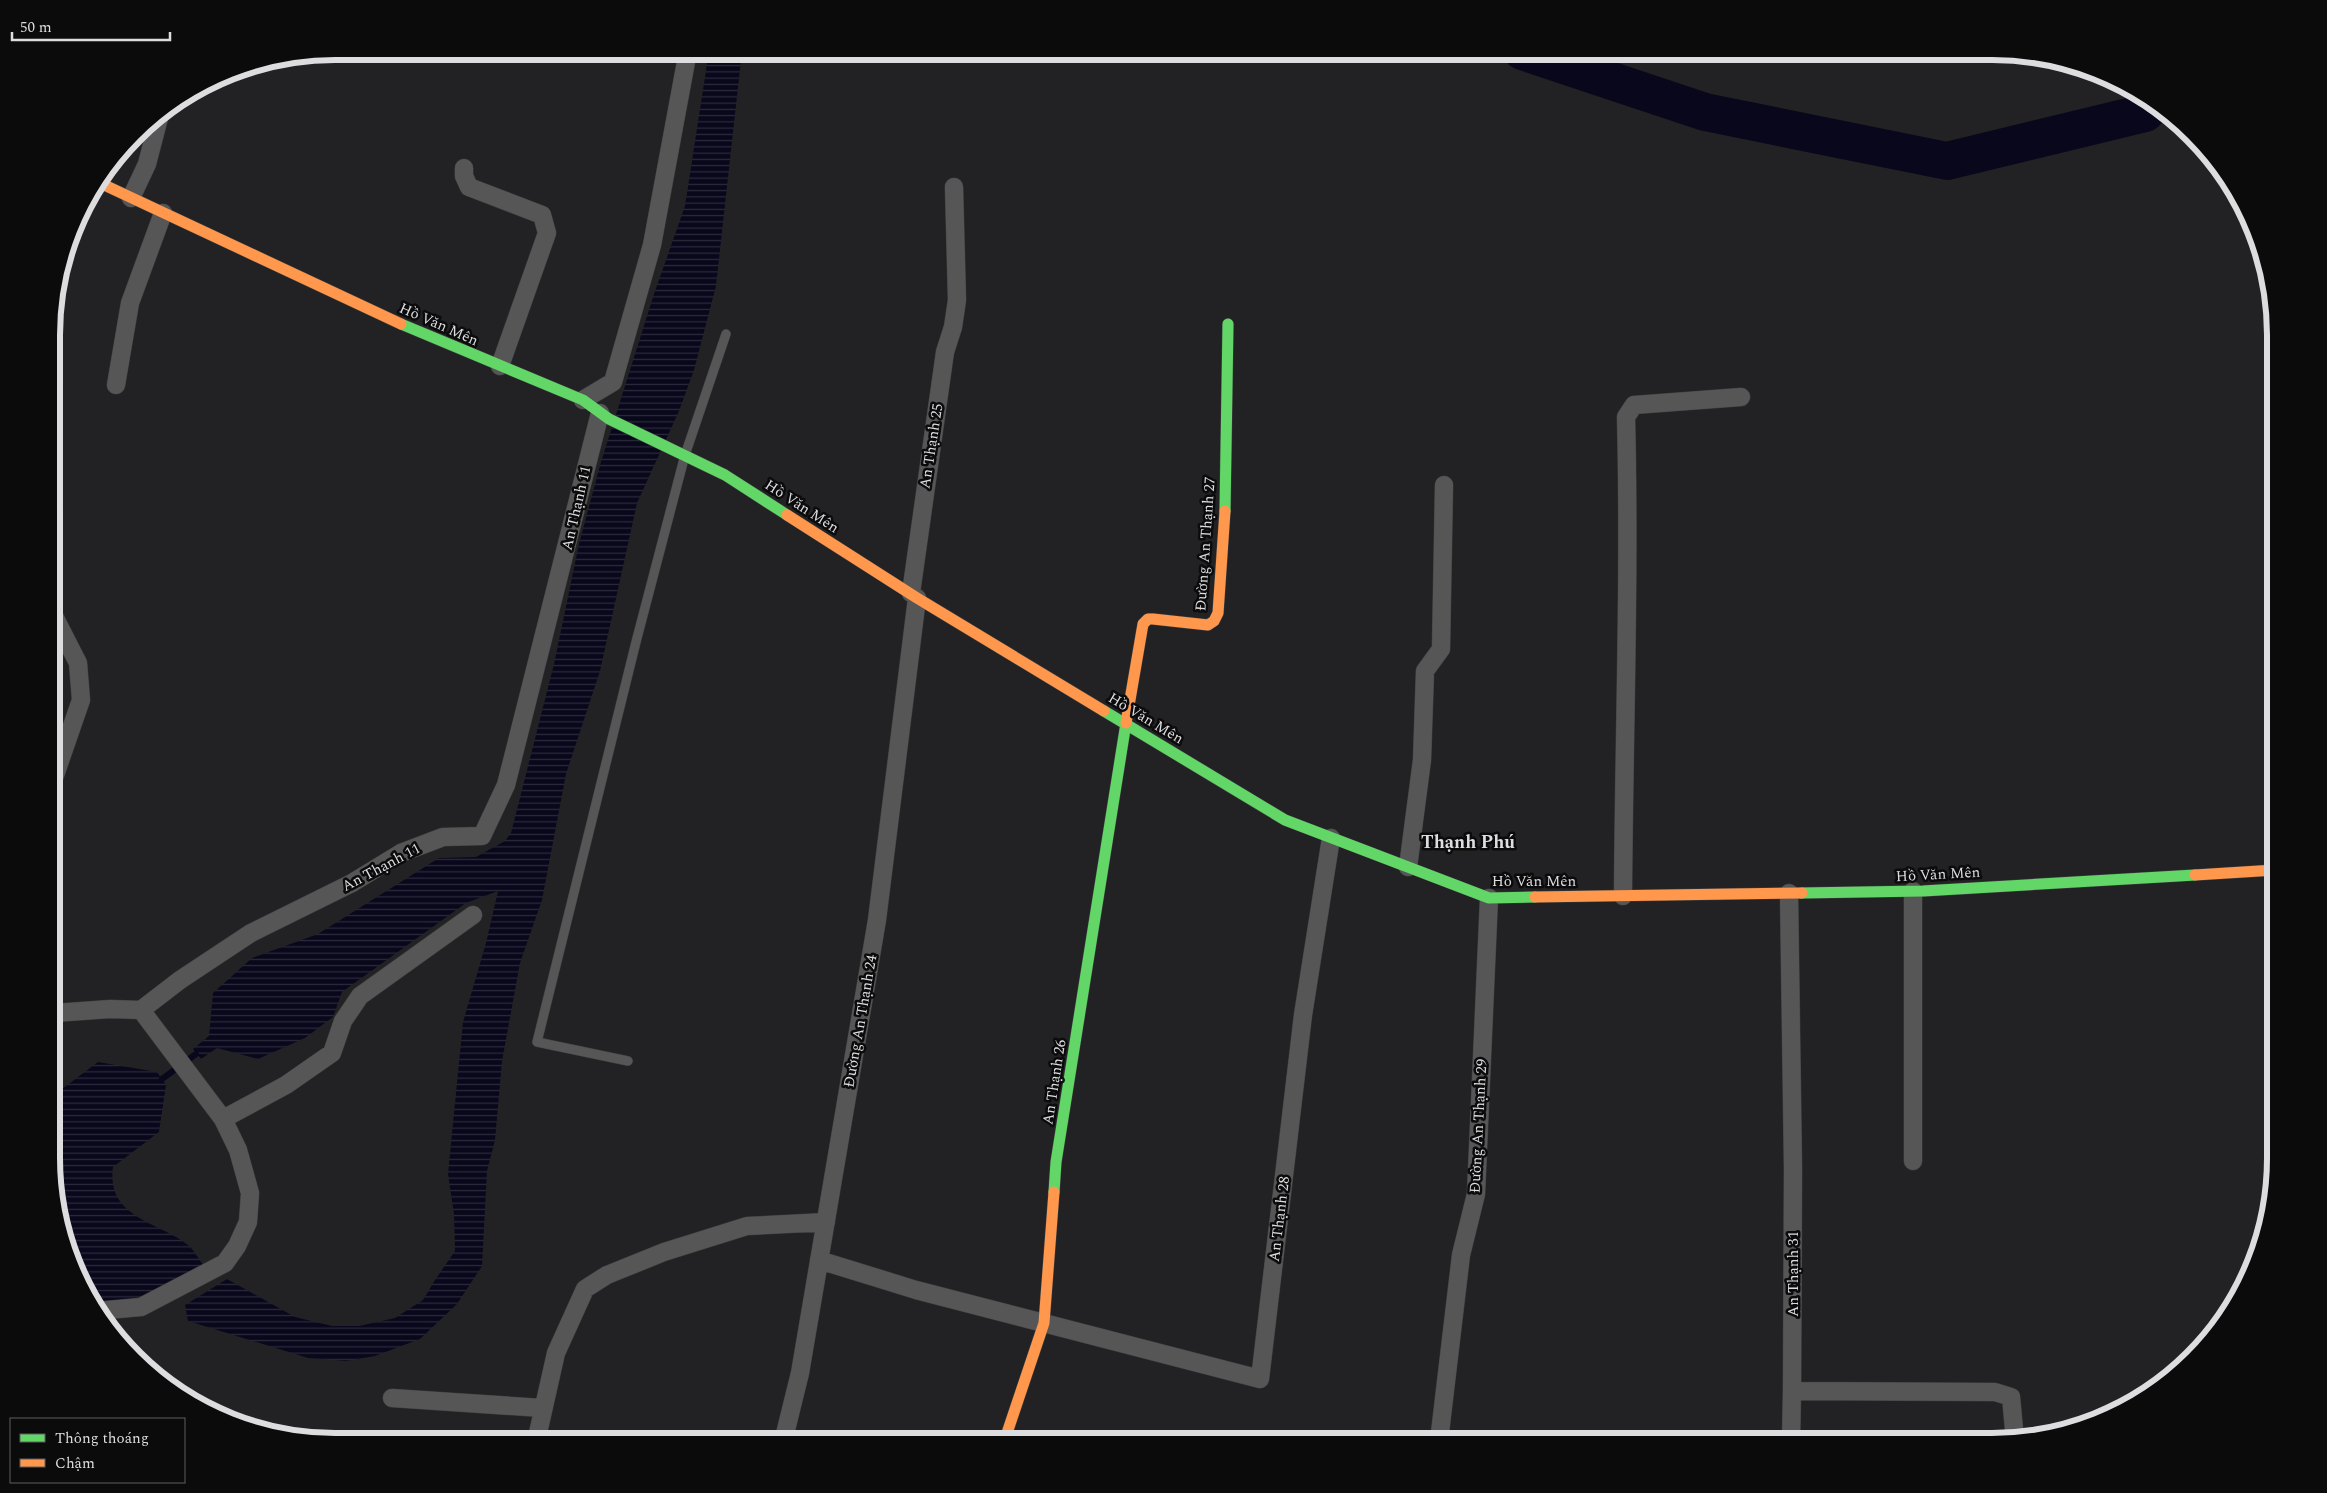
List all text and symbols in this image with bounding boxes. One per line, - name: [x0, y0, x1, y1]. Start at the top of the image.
- scale bar: [12, 10, 170, 42]
- text: 50 m: [20, 16, 52, 39]
- street label: Hồ Văn Mên: [396, 297, 482, 352]
- street label: An Thạnh 25: [913, 402, 950, 490]
- street label: An Thạnh 11: [556, 464, 597, 553]
- street label: Hồ Văn Mên: [760, 474, 844, 539]
- street label: Đường An Thạnh 27: [1189, 476, 1222, 612]
- street label: Hồ Văn Mên: [1104, 687, 1188, 750]
- district label: Thạnh Phú: [1421, 829, 1515, 856]
- street label: An Thạnh 11: [338, 837, 425, 898]
- street label: Hồ Văn Mên: [1895, 861, 1981, 888]
- street label: Hồ Văn Mên: [1492, 870, 1577, 893]
- street label: Đường An Thạnh 24: [837, 952, 884, 1089]
- street label: An Thạnh 26: [1036, 1037, 1073, 1126]
- street label: Đường An Thạnh 29: [1463, 1058, 1494, 1194]
- street label: An Thạnh 28: [1263, 1175, 1296, 1263]
- street label: An Thạnh 31: [1782, 1231, 1805, 1317]
- legend: [10, 1418, 185, 1483]
- text: Thông thoáng: [55, 1427, 149, 1450]
- text: Chậm: [55, 1452, 95, 1475]

